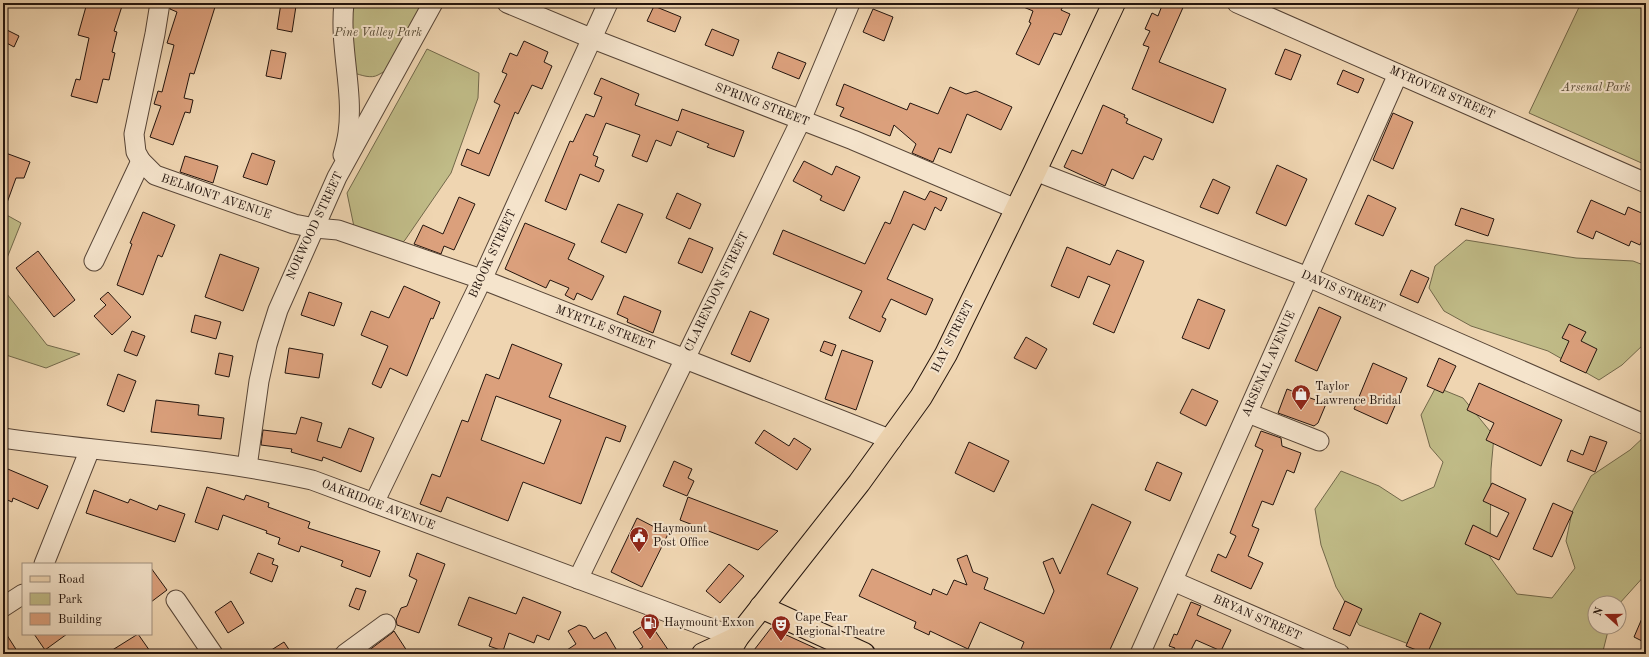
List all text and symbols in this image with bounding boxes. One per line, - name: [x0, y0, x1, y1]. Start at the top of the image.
- park label: Pine Valley Park: [333, 27, 422, 39]
- street label: MYROVER STREET: [1387, 64, 1497, 122]
- street label: SPRING STREET: [713, 81, 811, 129]
- park label: Arsenal Park: [1561, 82, 1631, 94]
- street label: NORWOOD STREET: [285, 170, 345, 282]
- street label: BELMONT AVENUE: [159, 172, 273, 222]
- street label: BROOK STREET: [467, 208, 519, 300]
- street label: CLARENDON STREET: [683, 230, 751, 354]
- street label: DAVIS STREET: [1299, 269, 1387, 315]
- street label: HAY STREET: [930, 299, 976, 375]
- street label: MYRTLE STREET: [554, 304, 656, 352]
- street label: ARSENAL AVENUE: [1240, 309, 1298, 419]
- place label: Taylor Lawrence Bridal: [1315, 381, 1401, 407]
- shop icon: Taylor Lawrence Bridal: [1290, 383, 1312, 411]
- street label: OAKRIDGE AVENUE: [320, 478, 436, 532]
- place label: Haymount Post Office: [653, 523, 709, 549]
- public building icon: Haymount Post Office: [628, 525, 650, 553]
- legend: [22, 563, 152, 635]
- text: Road: [58, 574, 85, 586]
- street label: BRYAN STREET: [1211, 593, 1303, 643]
- text: Park: [58, 594, 83, 606]
- north arrow: [1587, 595, 1627, 635]
- text: N: [1592, 606, 1606, 618]
- fuel station icon: Haymount Exxon: [639, 612, 661, 640]
- place label: Cape Fear Regional Theatre: [795, 612, 885, 638]
- text: Building: [58, 614, 102, 626]
- theatre icon: Cape Fear Regional Theatre: [770, 614, 792, 642]
- place label: Haymount Exxon: [664, 617, 755, 629]

